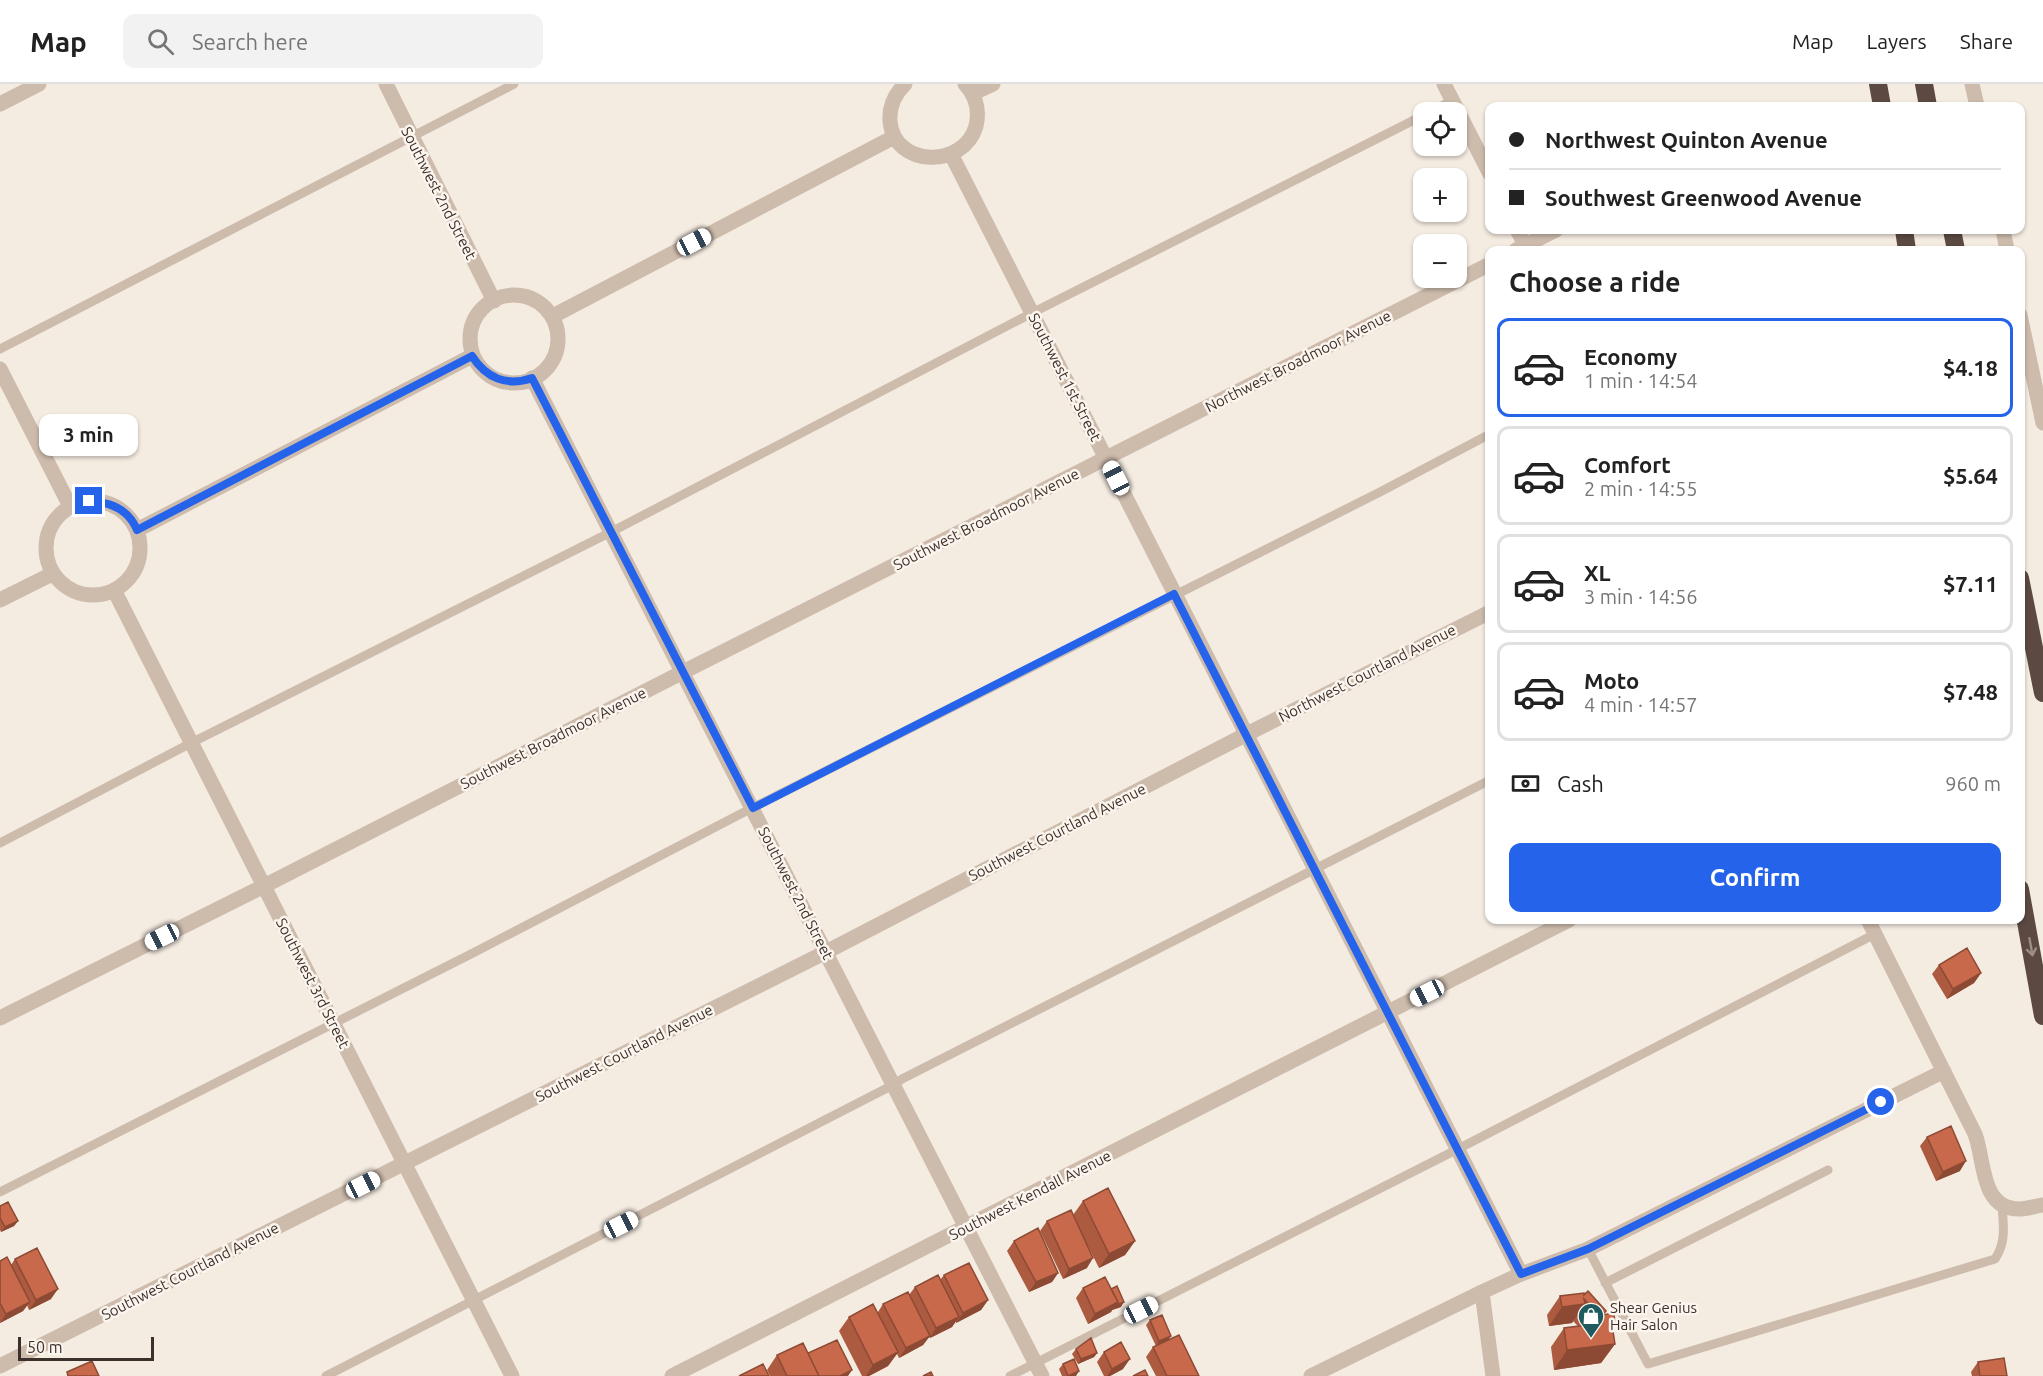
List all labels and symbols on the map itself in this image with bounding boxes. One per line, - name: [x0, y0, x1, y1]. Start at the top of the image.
- street label: Southwest 2nd Street: [398, 124, 480, 262]
- car: [674, 226, 714, 258]
- street label: Northwest Broadmoor Avenue: [1202, 307, 1394, 415]
- street label: Southwest 1st Street: [1025, 310, 1105, 444]
- callout: 3 min: [40, 414, 138, 456]
- car: [1100, 458, 1132, 498]
- street label: Southwest Broadmoor Avenue: [890, 465, 1082, 573]
- route end: [75, 487, 102, 514]
- street label: Northwest Courtland Avenue: [1276, 621, 1458, 725]
- street label: Southwest Broadmoor Avenue: [457, 684, 649, 792]
- street label: Southwest Courtland Avenue: [966, 780, 1148, 884]
- street label: Southwest 2nd Street: [755, 824, 837, 962]
- street label: Southwest 3rd Street: [273, 915, 353, 1051]
- car: [142, 921, 182, 953]
- one-way arrow: [2026, 937, 2037, 956]
- car: [1407, 977, 1447, 1009]
- street label: Southwest Courtland Avenue: [533, 1001, 715, 1105]
- route start: [1867, 1088, 1894, 1115]
- street label: Southwest Kendall Avenue: [946, 1147, 1114, 1243]
- car: [343, 1169, 383, 1201]
- car: [601, 1209, 641, 1241]
- street label: Southwest Courtland Avenue: [99, 1219, 281, 1323]
- car: [1121, 1294, 1161, 1326]
- place label: Shear Genius Hair Salon: [1610, 1299, 1697, 1333]
- shop icon: Shear Genius Hair Salon: [1576, 1301, 1606, 1339]
- scale bar: [18, 1334, 154, 1362]

